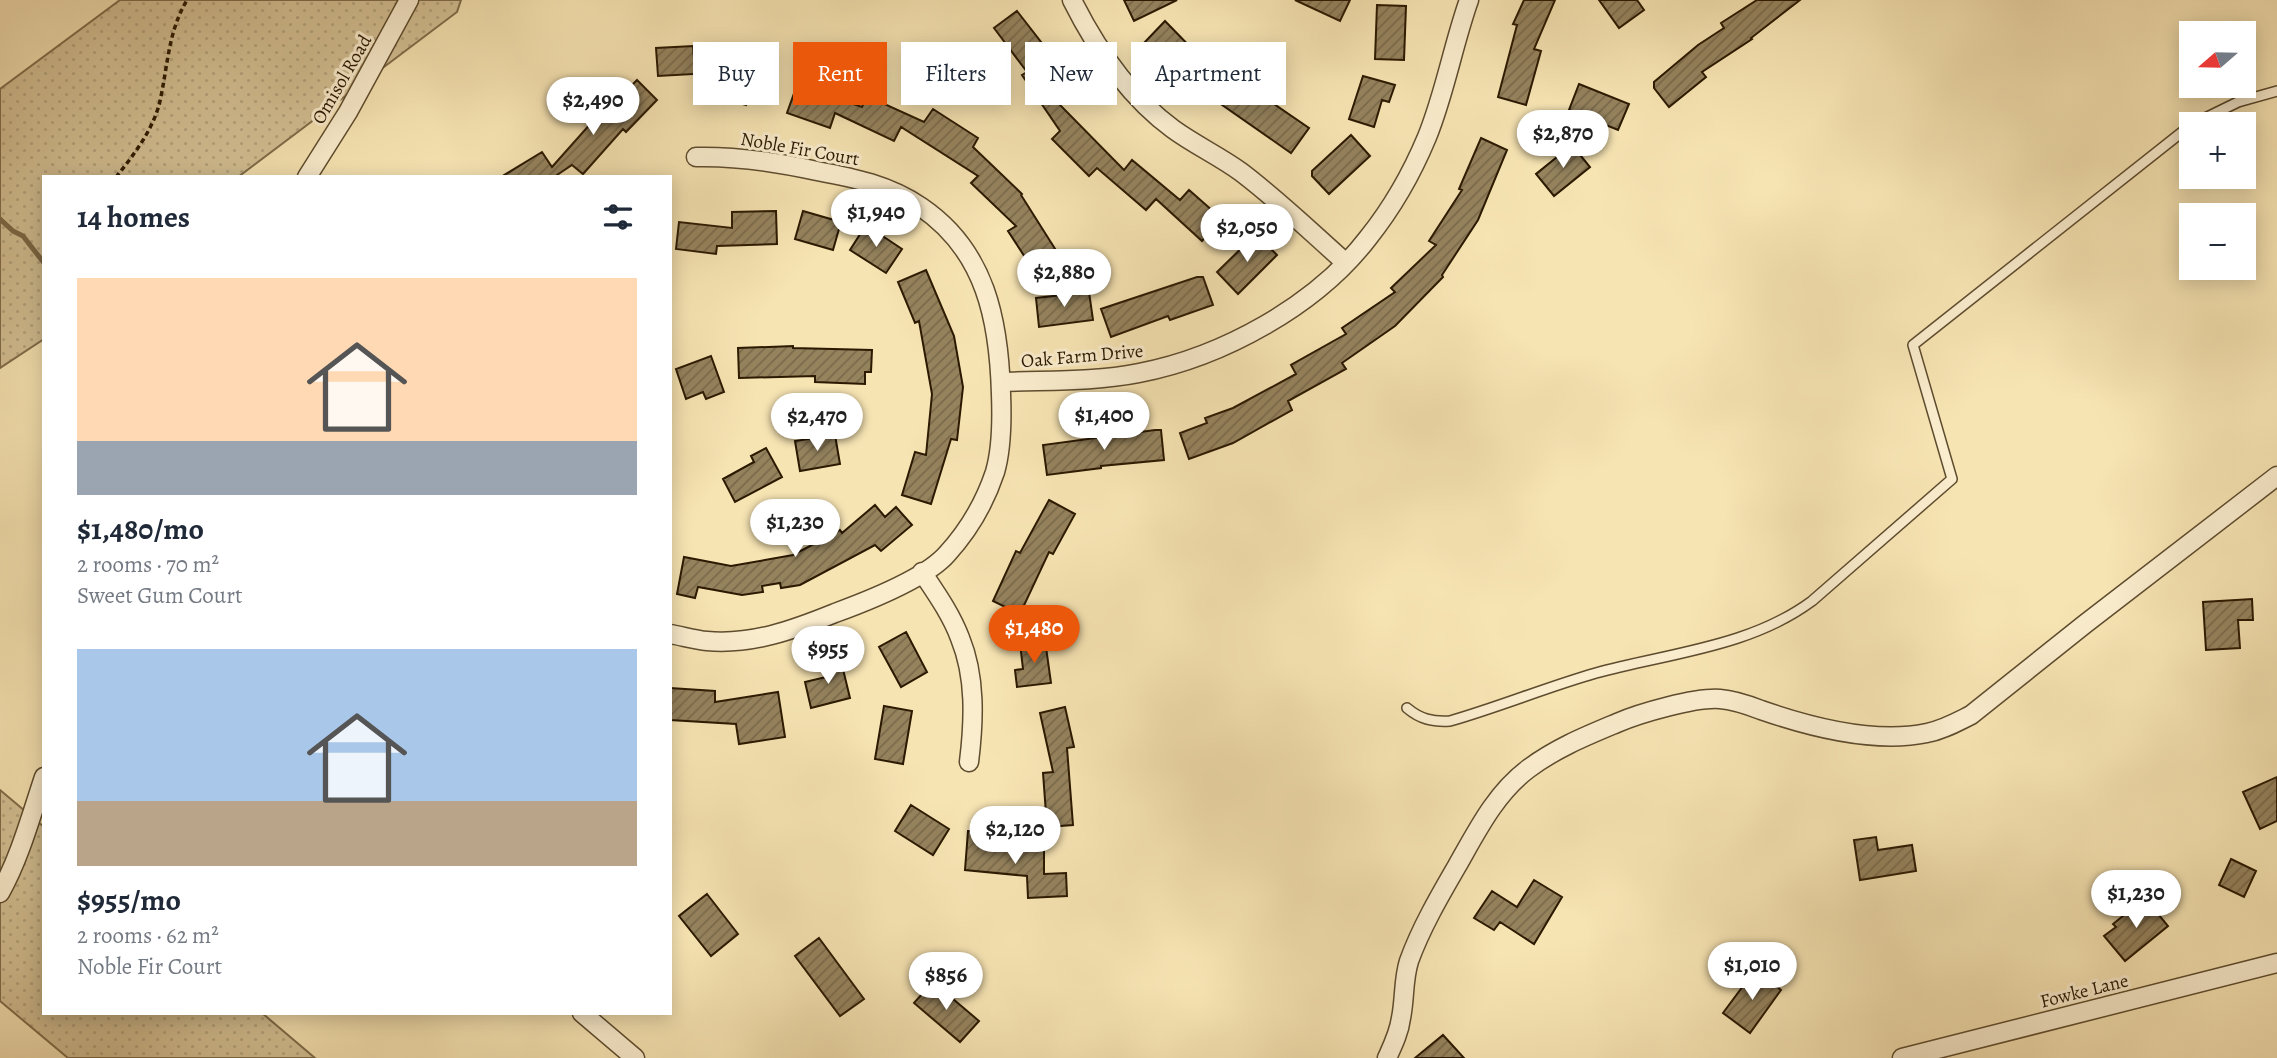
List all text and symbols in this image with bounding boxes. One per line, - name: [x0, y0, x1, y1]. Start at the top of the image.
- north arrow: [2179, 21, 2256, 98]
- map controls: [2179, 21, 2256, 280]
- street label: Omisol Road: [306, 29, 378, 129]
- chip: Buy: [693, 42, 779, 105]
- chip: Rent: [793, 42, 887, 105]
- chip: Filters: [901, 42, 1011, 105]
- chip: New: [1025, 42, 1117, 105]
- chip: Apartment: [1131, 42, 1286, 105]
- pin: $2,490: [536, 78, 650, 137]
- text: $2,490: [562, 84, 624, 115]
- pin: $2,870: [1506, 110, 1620, 170]
- button: +: [2179, 112, 2256, 189]
- text: $2,870: [1533, 117, 1593, 148]
- street label: Noble Fir Court: [739, 126, 861, 172]
- pin: $1,940: [819, 190, 933, 249]
- text: $1,940: [847, 196, 905, 227]
- text: 14 homes: [77, 197, 190, 237]
- icon: filters: [599, 198, 637, 236]
- button: −: [2179, 203, 2256, 280]
- pin: $2,050: [1190, 204, 1304, 264]
- text: $2,050: [1217, 211, 1277, 242]
- pin: $2,880: [1007, 250, 1121, 309]
- text: $2,880: [1033, 256, 1095, 287]
- icon: home: [294, 324, 420, 450]
- street label: Oak Farm Drive: [1020, 338, 1144, 374]
- pin: $1,400: [1047, 392, 1161, 452]
- pin: $2,470: [760, 393, 874, 453]
- text: $1,400: [1074, 399, 1134, 430]
- text: $2,470: [787, 400, 847, 431]
- pin: $1,230: [738, 500, 852, 559]
- text: $1,230: [766, 506, 824, 537]
- text: $1,480/mo: [77, 509, 204, 549]
- text: 2 rooms · 70 m²: [77, 549, 219, 580]
- text: Sweet Gum Court: [77, 580, 243, 611]
- pin: $1,480: [977, 606, 1091, 665]
- text: $1,480: [1005, 612, 1063, 643]
- pin: $955: [787, 626, 869, 686]
- text: $955: [807, 633, 849, 664]
- icon: home: [294, 695, 420, 821]
- pin: $2,120: [958, 806, 1072, 866]
- text: $2,120: [986, 813, 1044, 844]
- pin: $1,230: [2079, 870, 2193, 930]
- text: $1,230: [2107, 877, 2165, 908]
- text: $955/mo: [77, 880, 181, 920]
- text: 2 rooms · 62 m²: [77, 920, 219, 951]
- pin: $1,010: [1695, 942, 1809, 1002]
- text: $1,010: [1724, 949, 1780, 980]
- text: Noble Fir Court: [77, 951, 222, 982]
- pin: $856: [905, 953, 987, 1012]
- text: $856: [925, 959, 967, 990]
- street label: Fowke Lane: [2037, 967, 2131, 1014]

